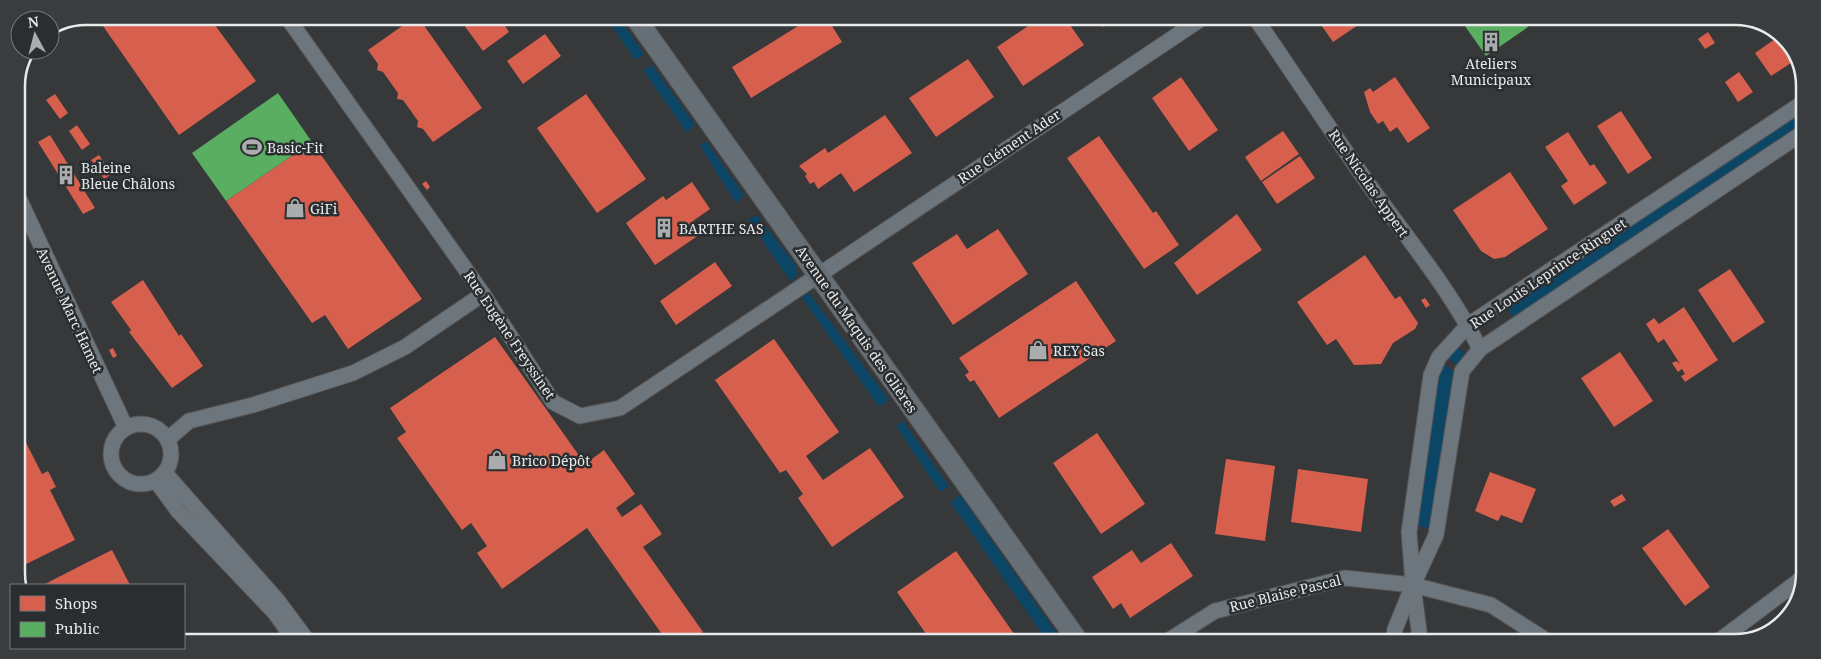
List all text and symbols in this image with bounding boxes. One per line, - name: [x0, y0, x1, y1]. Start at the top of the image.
- north arrow: [10, 10, 60, 60]
- text: N: [27, 11, 40, 32]
- building icon: Ateliers Municipaux: [1480, 31, 1502, 53]
- place label: Ateliers Municipaux: [1451, 54, 1532, 89]
- street label: Rue Clément Ader: [954, 104, 1064, 187]
- street label: Rue Nicolas Appert: [1325, 125, 1413, 241]
- sports icon: Basic-Fit: [241, 136, 263, 158]
- place label: Basic-Fit: [267, 138, 324, 157]
- place label: Baleine Bleue Châlons: [81, 158, 175, 193]
- building icon: Baleine Bleue Châlons: [55, 164, 77, 186]
- shop icon: GiFi: [284, 197, 306, 219]
- place label: GiFi: [310, 199, 338, 218]
- street label: Rue Louis Leprince-Ringuet: [1466, 214, 1630, 332]
- building icon: BARTHE SAS: [653, 217, 675, 239]
- place label: BARTHE SAS: [679, 219, 764, 238]
- street label: Avenue du Maquis des Glières: [792, 241, 922, 417]
- street label: Avenue Marc Hamet: [33, 244, 107, 376]
- street label: Rue Eugène Freyssinet: [460, 267, 560, 403]
- shop icon: REY Sas: [1027, 339, 1049, 361]
- place label: REY Sas: [1053, 341, 1105, 360]
- shop icon: Brico Dépôt: [486, 449, 508, 471]
- place label: Brico Dépôt: [512, 451, 590, 470]
- street label: Rue Blaise Pascal: [1227, 570, 1343, 616]
- legend: [10, 584, 185, 649]
- text: Shops: [55, 593, 98, 613]
- text: Public: [55, 618, 100, 638]

